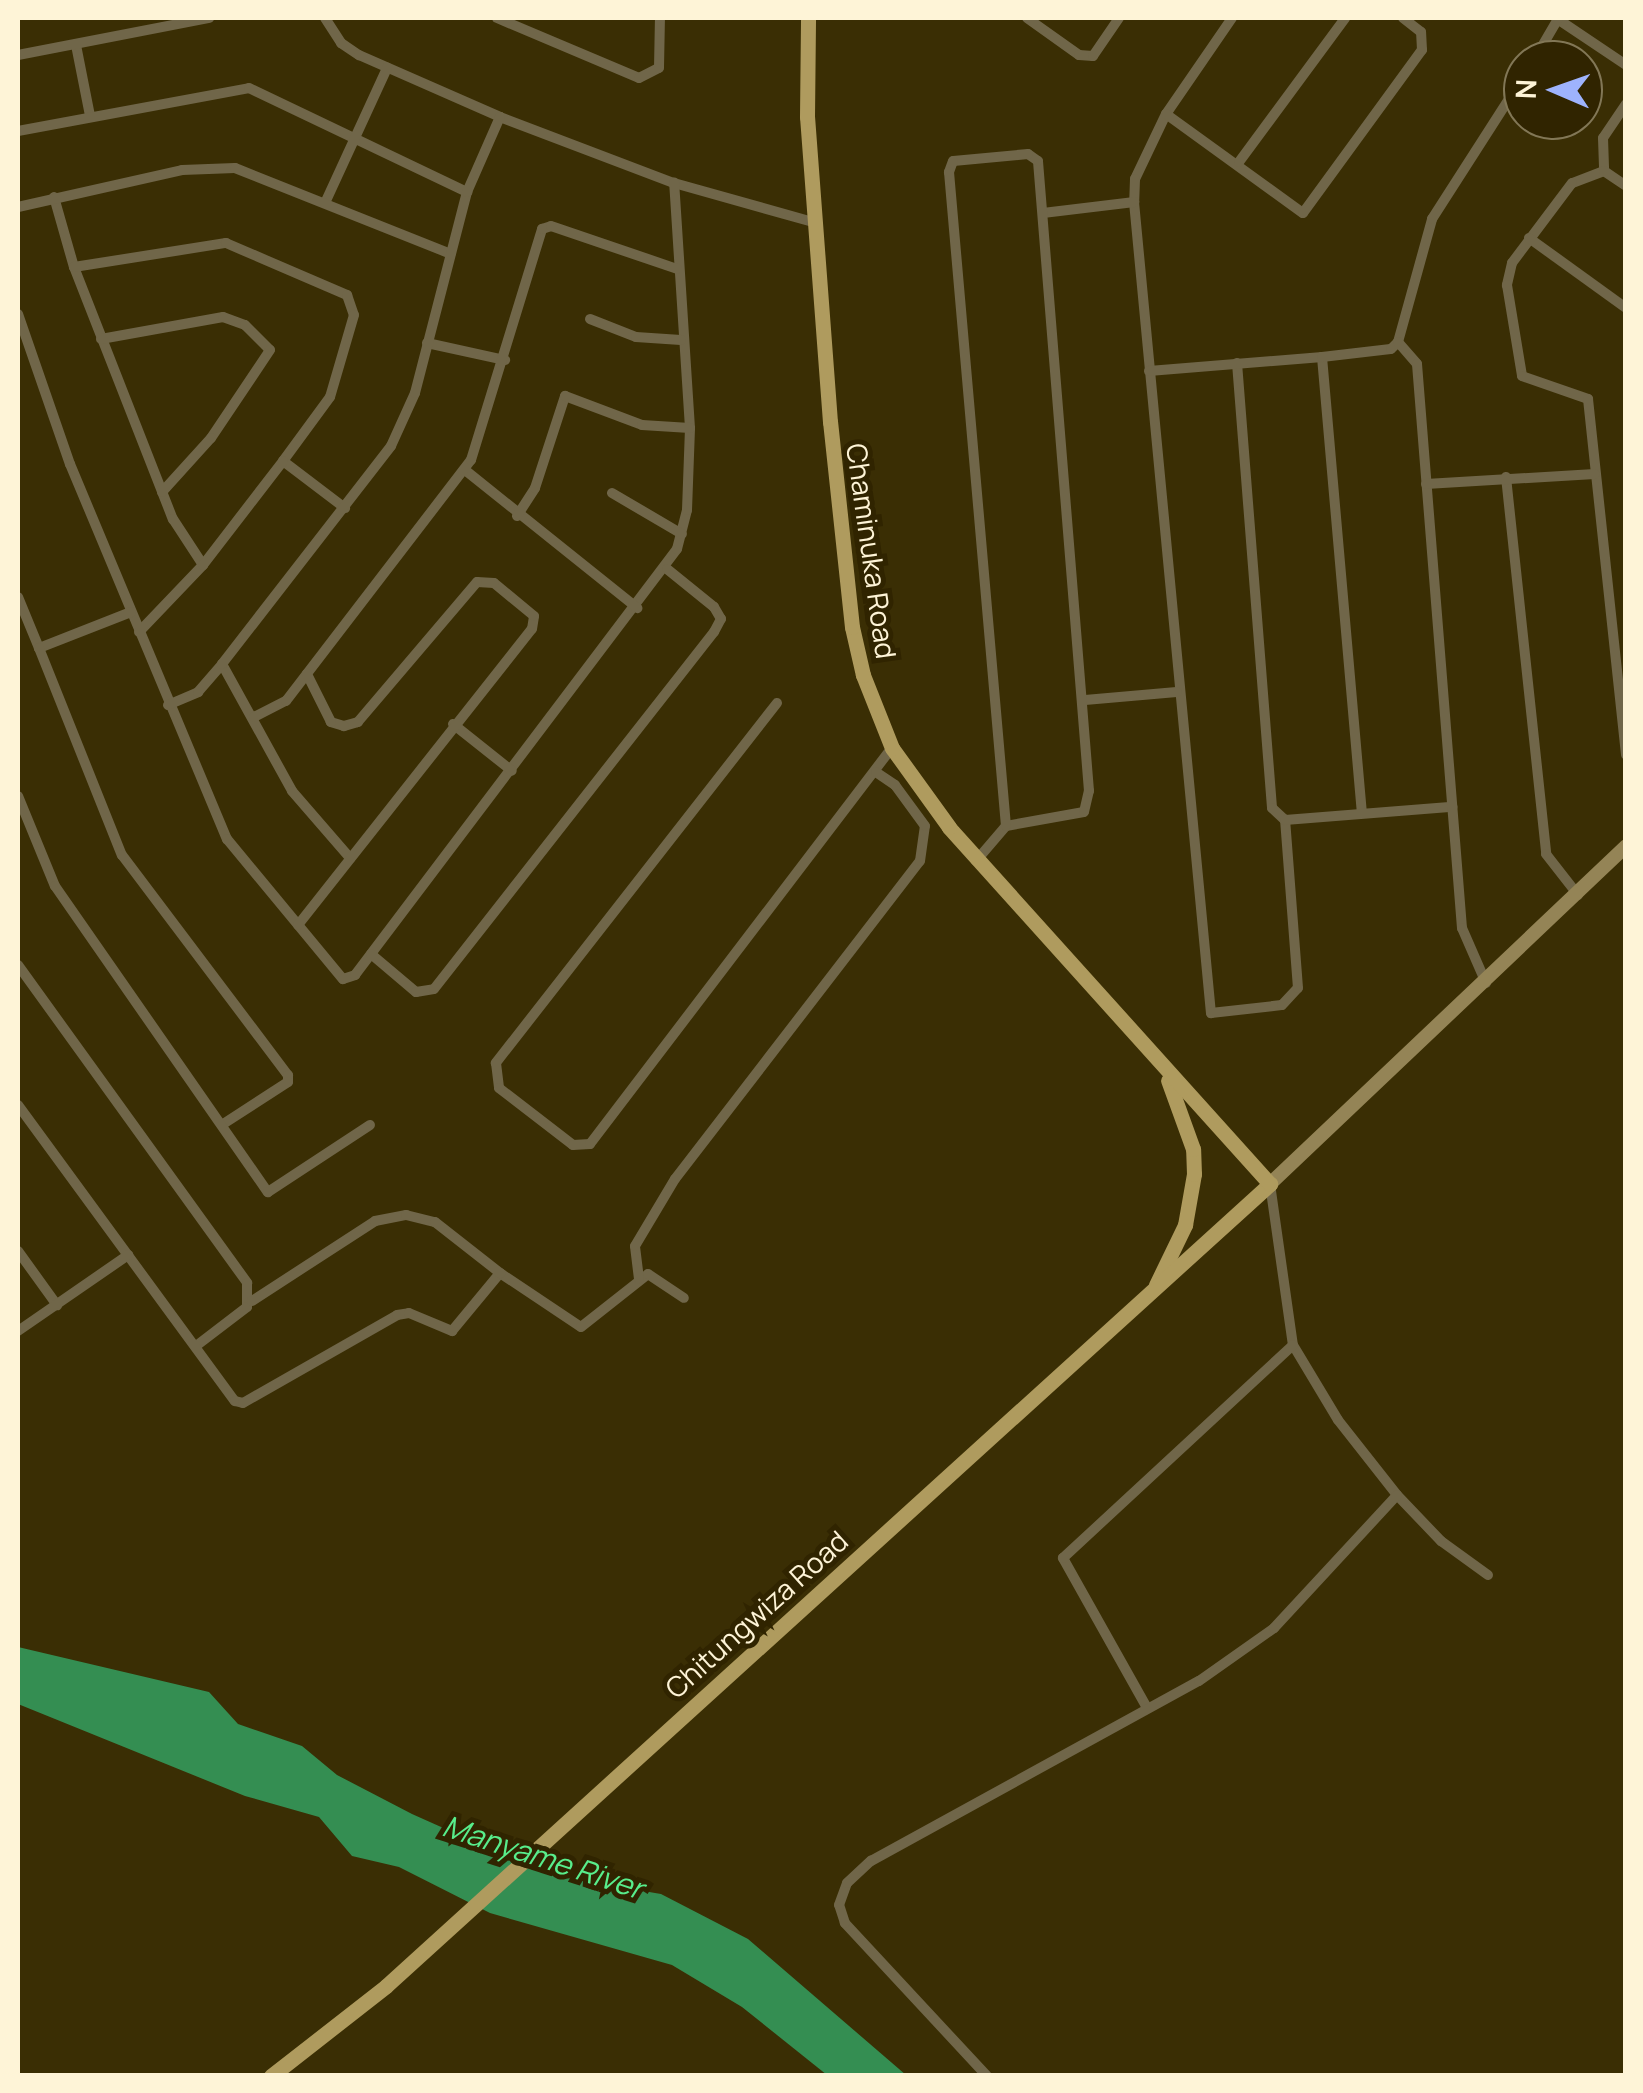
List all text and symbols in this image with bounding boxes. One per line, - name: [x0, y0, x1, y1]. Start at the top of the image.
- north arrow: [1503, 40, 1603, 140]
- text: N: [1506, 78, 1544, 100]
- street label: Chaminuka Road: [840, 441, 904, 661]
- street label: Chitungwiza Road: [658, 1523, 854, 1705]
- water label: Manyame River: [438, 1808, 648, 1906]

